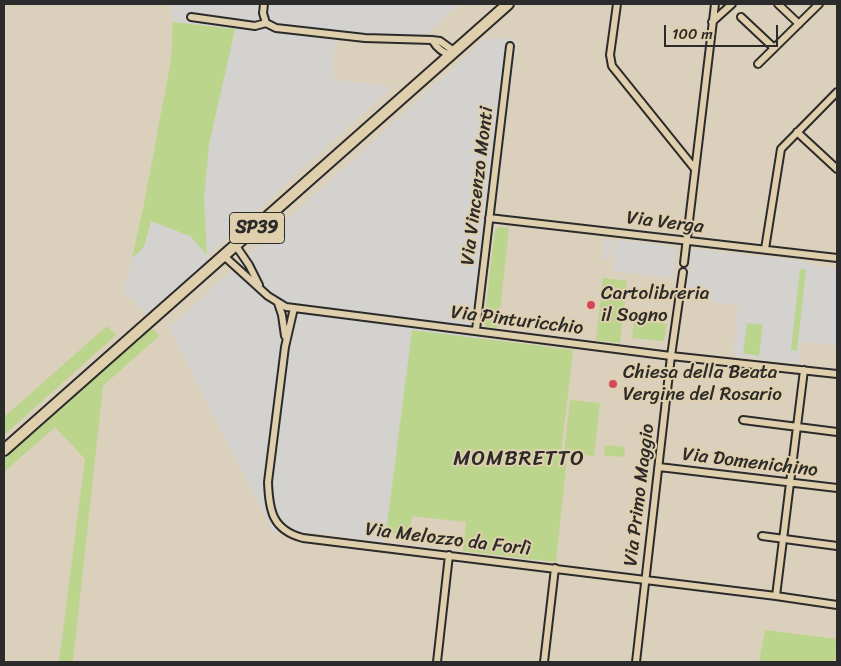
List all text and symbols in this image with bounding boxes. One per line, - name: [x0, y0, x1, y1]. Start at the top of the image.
- scale bar: [666, 15, 780, 47]
- text: 100 m: [672, 21, 713, 47]
- street label: Via Vincenzo Monti: [457, 105, 499, 267]
- street label: Via Verga: [625, 207, 705, 239]
- road number: SP39: [230, 212, 284, 244]
- place label: Cartolibreria il Sogno: [601, 283, 709, 327]
- marker: Cartolibreria il Sogno: [585, 299, 597, 311]
- street label: Via Pinturicchio: [449, 302, 585, 340]
- place label: Chiesa della Beata Vergine del Rosario: [623, 362, 782, 406]
- marker: Chiesa della Beata Vergine del Rosario: [607, 378, 619, 390]
- street label: Via Primo Maggio: [620, 422, 660, 568]
- street label: Via Domenichino: [681, 443, 819, 483]
- district label: MOMBRETTO: [453, 447, 585, 473]
- street label: Via Melozzo da Forlì: [364, 519, 532, 561]

